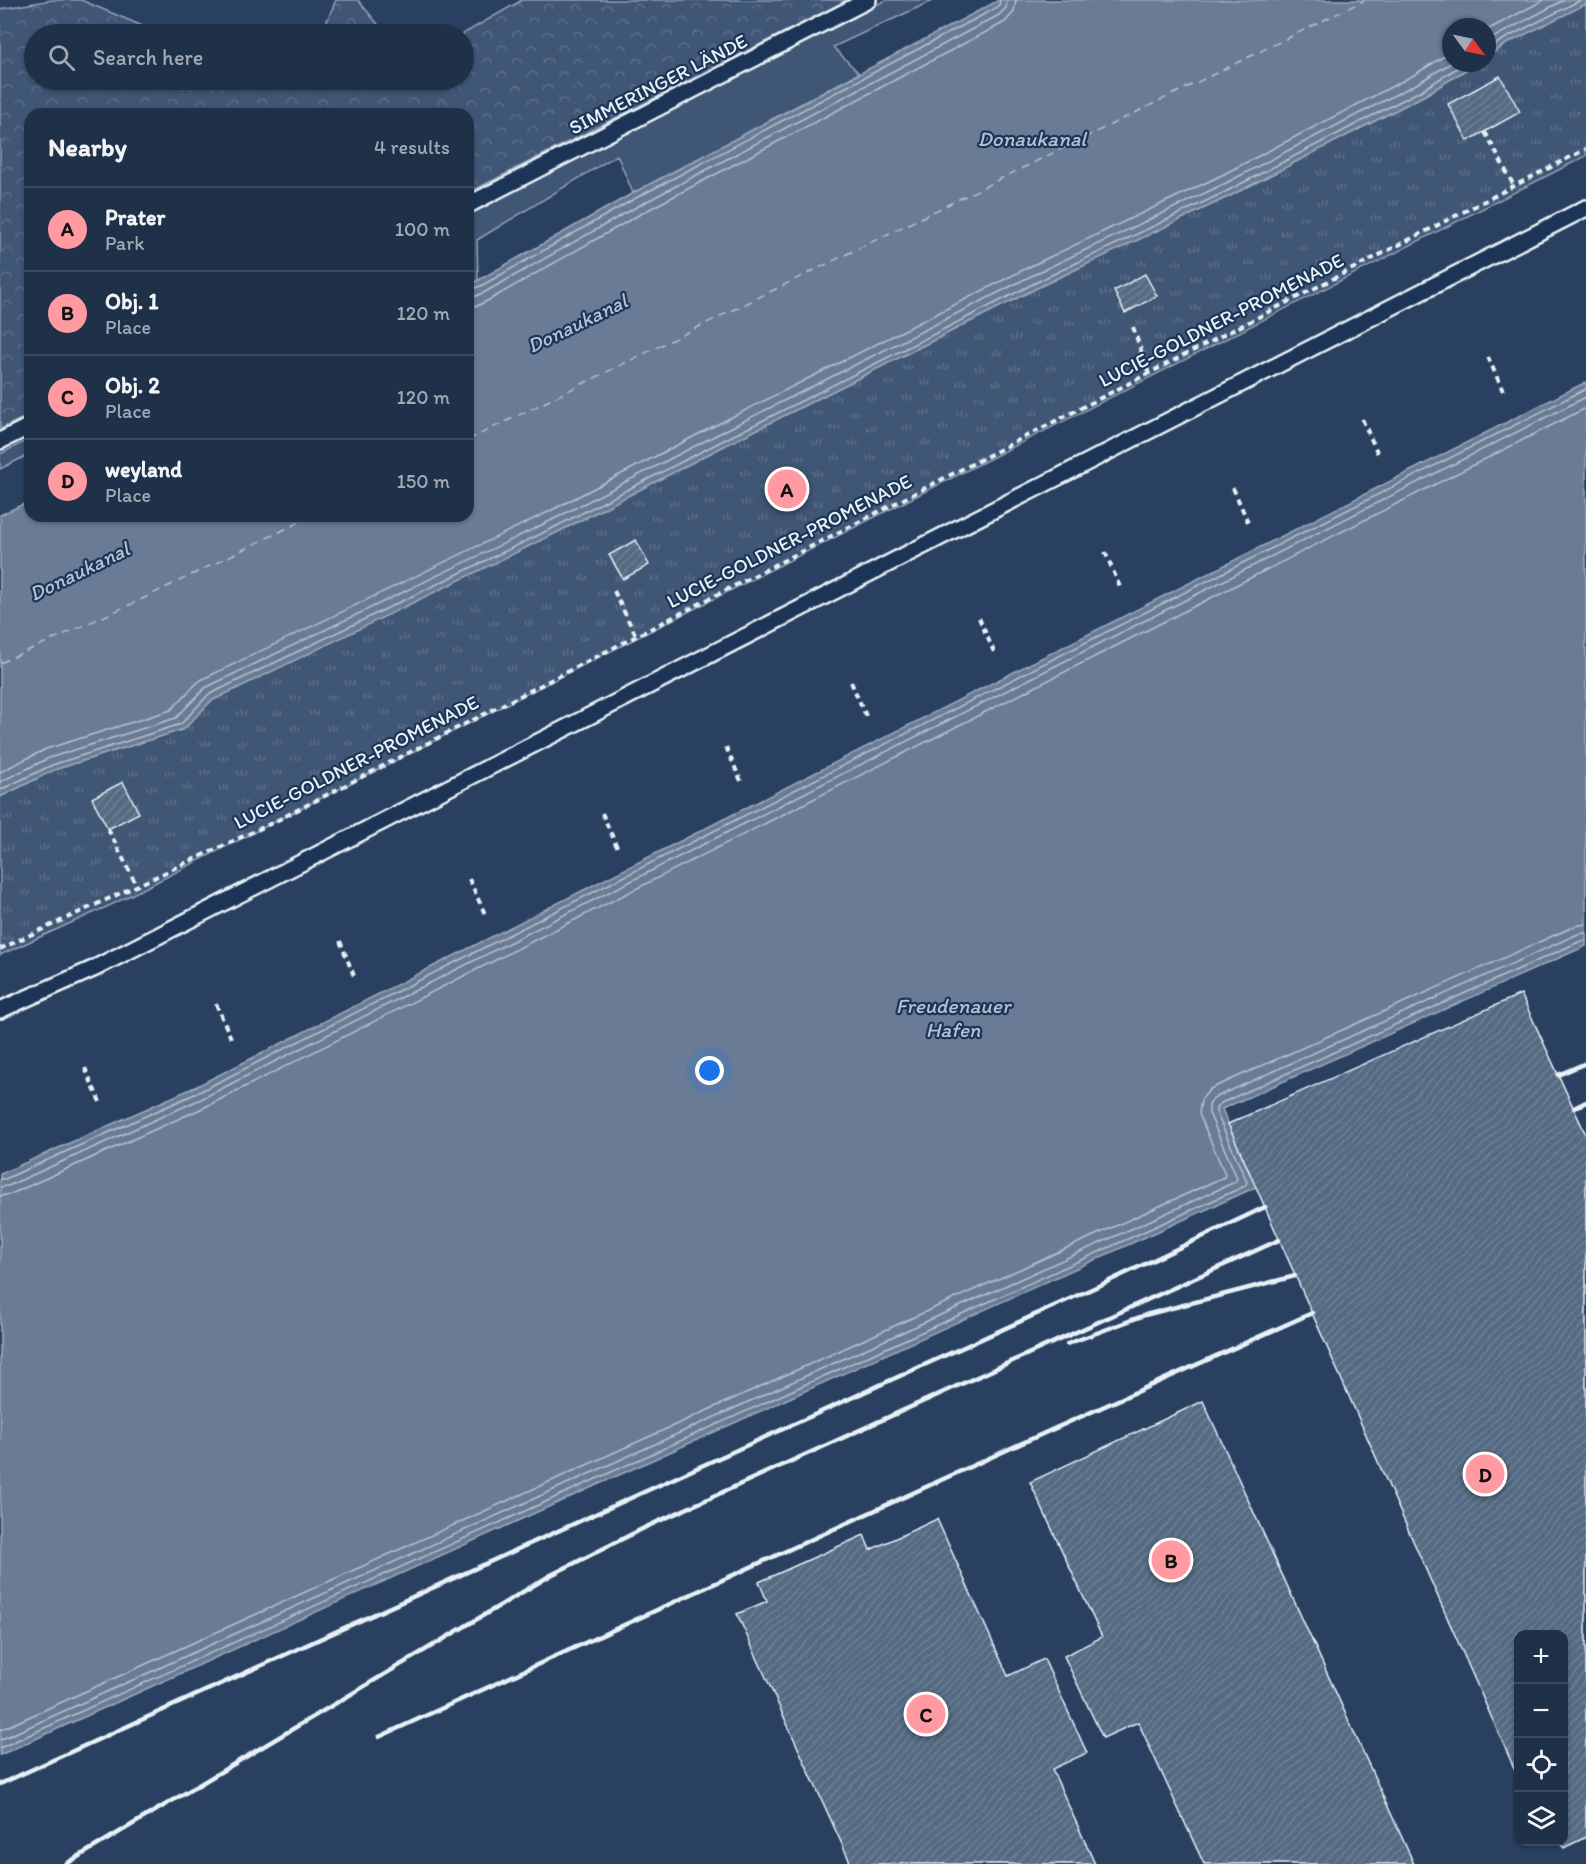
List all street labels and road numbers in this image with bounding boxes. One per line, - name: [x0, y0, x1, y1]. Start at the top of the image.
- street label: SIMMERINGER LÄNDE: [565, 29, 751, 139]
- street label: LUCIE-GOLDNER-PROMENADE: [1095, 248, 1347, 392]
- street label: LUCIE-GOLDNER-PROMENADE: [663, 469, 915, 613]
- street label: LUCIE-GOLDNER-PROMENADE: [230, 690, 482, 834]

